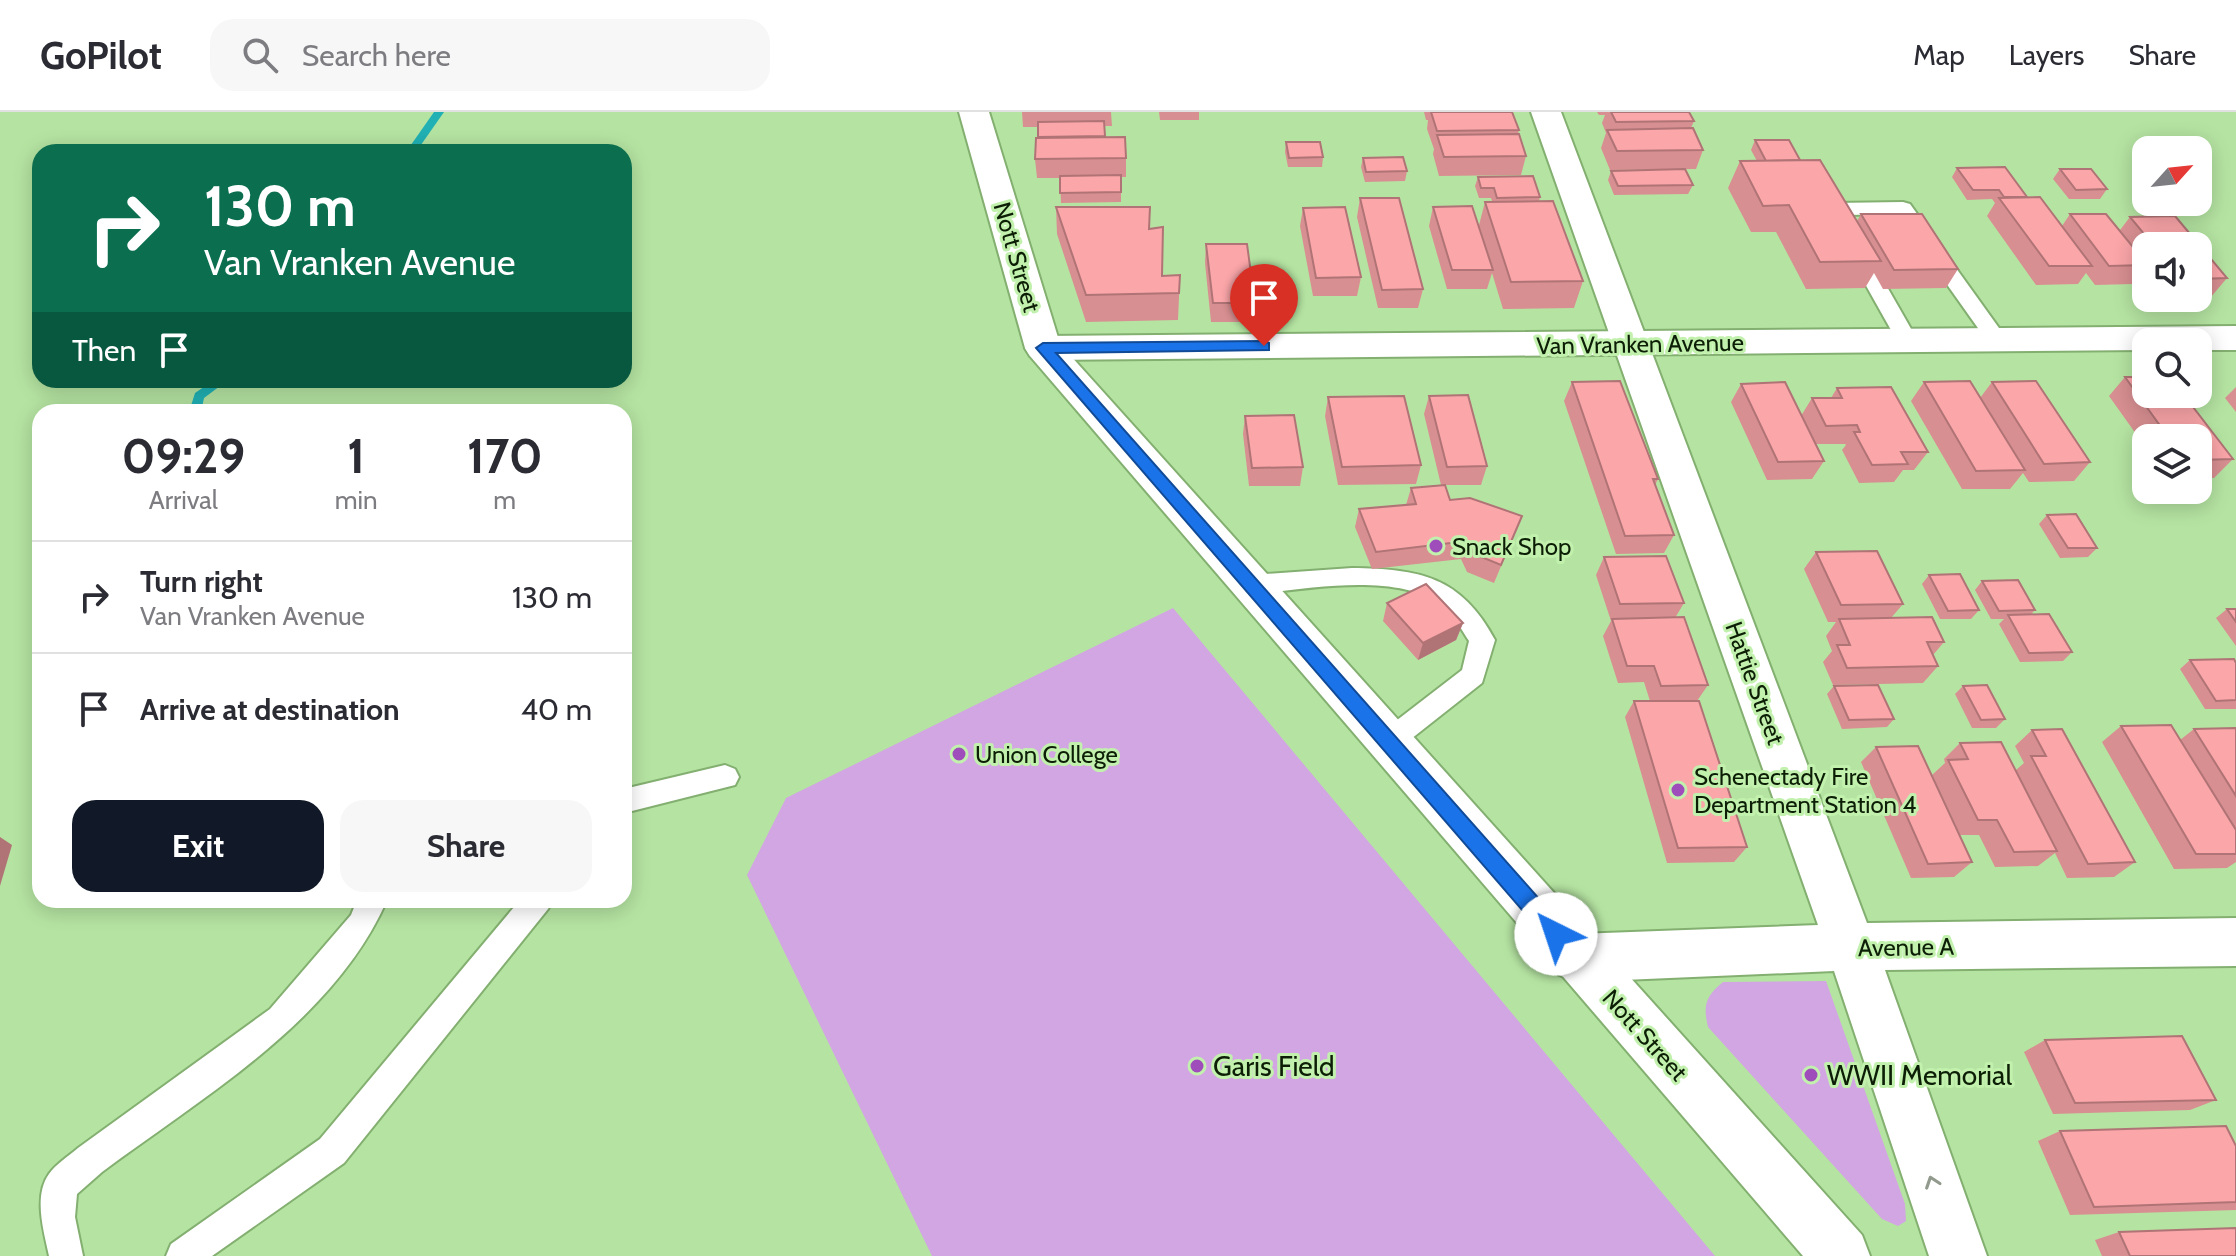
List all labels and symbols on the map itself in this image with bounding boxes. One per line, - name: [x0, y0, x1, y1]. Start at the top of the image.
- north arrow: [2132, 136, 2212, 216]
- street label: Nott Street: [988, 199, 1046, 315]
- pin: [1230, 264, 1298, 346]
- street label: Van Vranken Avenue: [1536, 328, 1744, 360]
- place label: Snack Shop: [1452, 532, 1571, 561]
- marker: Snack Shop: [1427, 537, 1445, 555]
- street label: Hattie Street: [1719, 618, 1791, 748]
- place label: Union College: [975, 740, 1118, 769]
- marker: Union College: [950, 745, 968, 763]
- place label: Schenectady Fire Department Station 4: [1694, 762, 1916, 819]
- marker: Schenectady Fire Department Station 4: [1669, 781, 1687, 799]
- position arrow: [1514, 892, 1598, 976]
- street label: Avenue A: [1858, 932, 1955, 962]
- street label: Nott Street: [1596, 983, 1694, 1087]
- place label: Garis Field: [1213, 1049, 1335, 1083]
- marker: Garis Field: [1188, 1057, 1206, 1075]
- place label: WWII Memorial: [1827, 1058, 2012, 1092]
- marker: WWII Memorial: [1802, 1066, 1820, 1084]
- one-way arrow: [1926, 1176, 1942, 1190]

